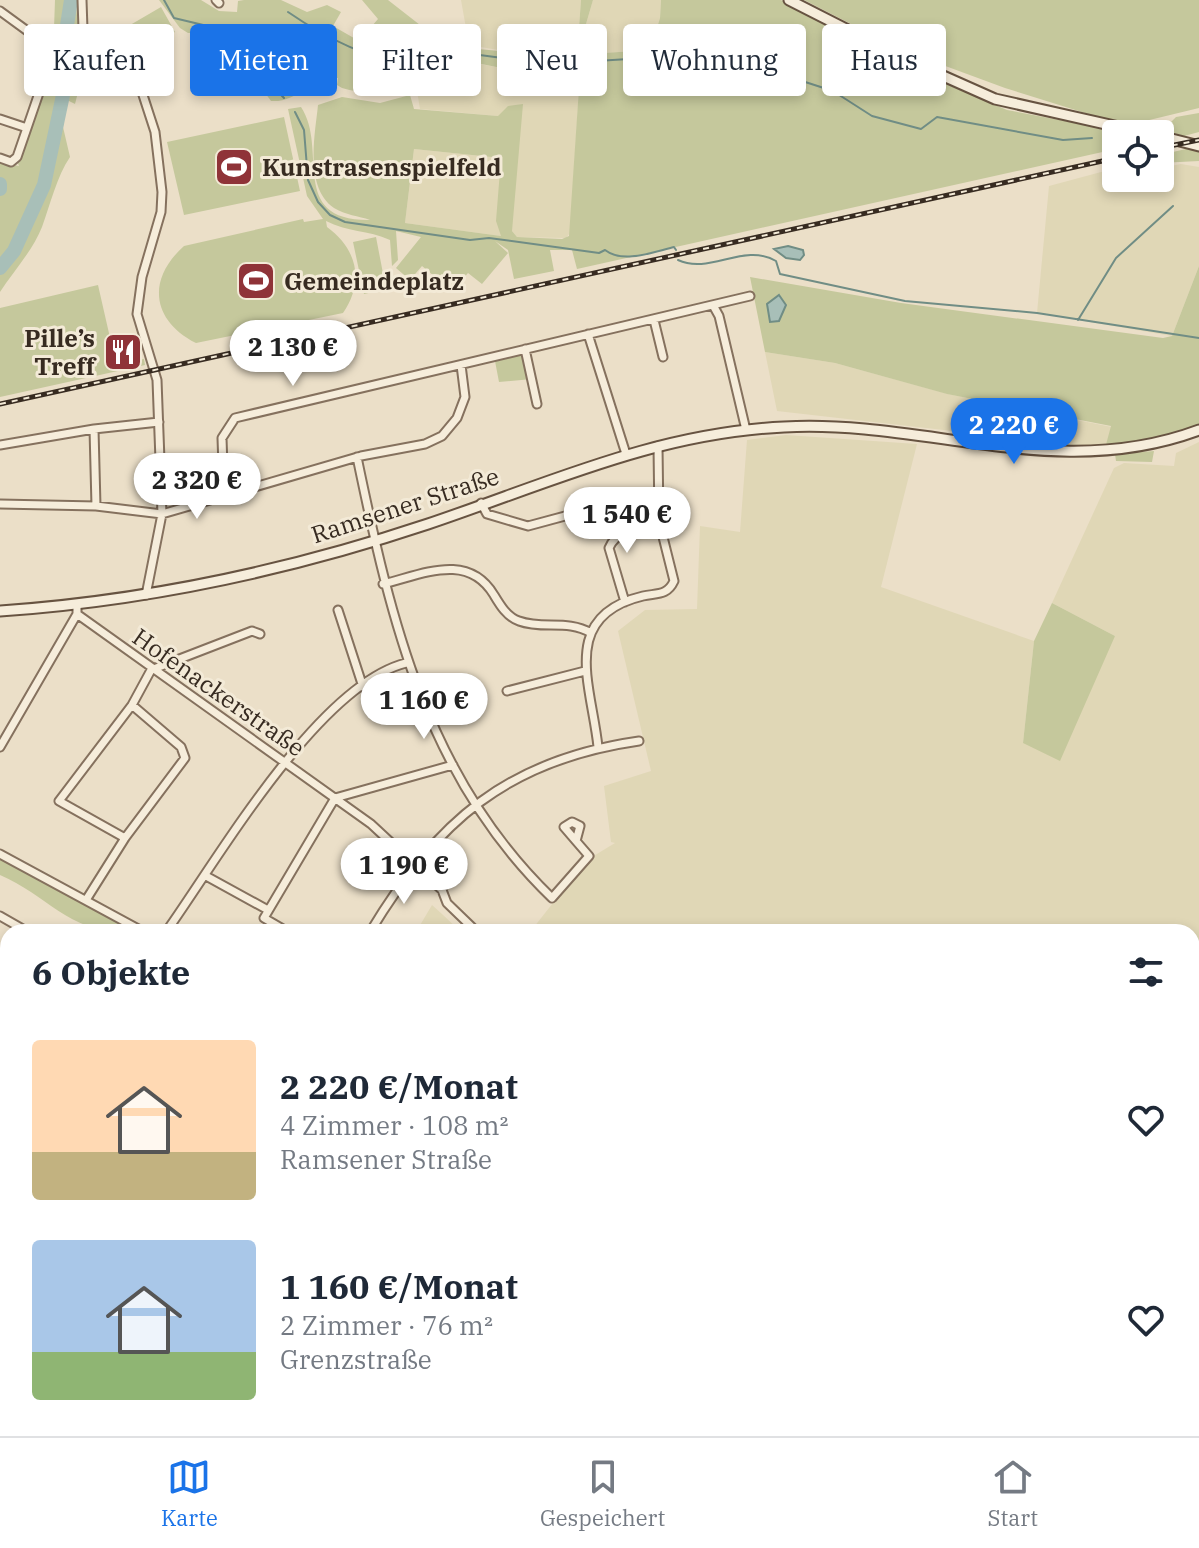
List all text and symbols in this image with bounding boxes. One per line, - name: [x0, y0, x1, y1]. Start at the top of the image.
- chip: Kaufen: [24, 24, 174, 96]
- chip: Mieten: [190, 24, 337, 96]
- chip: Filter: [353, 24, 481, 96]
- chip: Neu: [497, 24, 607, 96]
- chip: Wohnung: [623, 24, 806, 96]
- chip: Haus: [822, 24, 946, 96]
- map controls: [1102, 120, 1174, 192]
- button: locate: [1102, 120, 1174, 192]
- sports icon: Kunstrasenspielfeld: [213, 146, 255, 188]
- place label: Kunstrasenspielfeld: [262, 151, 501, 183]
- sports icon: Gemeindeplatz: [235, 260, 277, 302]
- place label: Gemeindeplatz: [284, 265, 464, 297]
- pin: 2 130 €: [219, 320, 367, 388]
- place label: Pille’s Treff: [24, 322, 97, 382]
- text: 2 130 €: [248, 329, 338, 363]
- restaurant icon: Pille’s Treff: [102, 331, 144, 373]
- pin: 2 220 €: [940, 398, 1088, 466]
- text: 2 220 €: [969, 407, 1059, 441]
- pin: 2 320 €: [123, 453, 271, 521]
- street label: Ramsener Straße: [307, 460, 503, 550]
- text: 2 320 €: [152, 462, 242, 496]
- pin: 1 540 €: [553, 487, 701, 555]
- text: 1 540 €: [582, 496, 672, 530]
- street label: Hofenackerstraße: [127, 621, 311, 763]
- pin: 1 160 €: [350, 673, 498, 741]
- text: 1 160 €: [379, 682, 469, 716]
- pin: 1 190 €: [330, 838, 478, 906]
- text: 1 190 €: [359, 847, 449, 881]
- text: 6 Objekte: [32, 950, 190, 994]
- icon: filters: [1124, 950, 1168, 994]
- text: 2 220 €/Monat: [280, 1064, 518, 1108]
- icon: home: [96, 1072, 192, 1168]
- icon: heart: [1124, 1098, 1168, 1142]
- text: 4 Zimmer · 108 m²: [280, 1108, 509, 1142]
- text: Ramsener Straße: [280, 1142, 492, 1176]
- text: 1 160 €/Monat: [280, 1264, 518, 1308]
- icon: home: [96, 1272, 192, 1368]
- icon: heart: [1124, 1298, 1168, 1342]
- text: 2 Zimmer · 76 m²: [280, 1308, 493, 1342]
- text: Grenzstraße: [280, 1342, 432, 1376]
- tab: Karte: [161, 1455, 218, 1532]
- tab: Gespeichert: [540, 1455, 665, 1532]
- tab: Start: [987, 1455, 1038, 1532]

